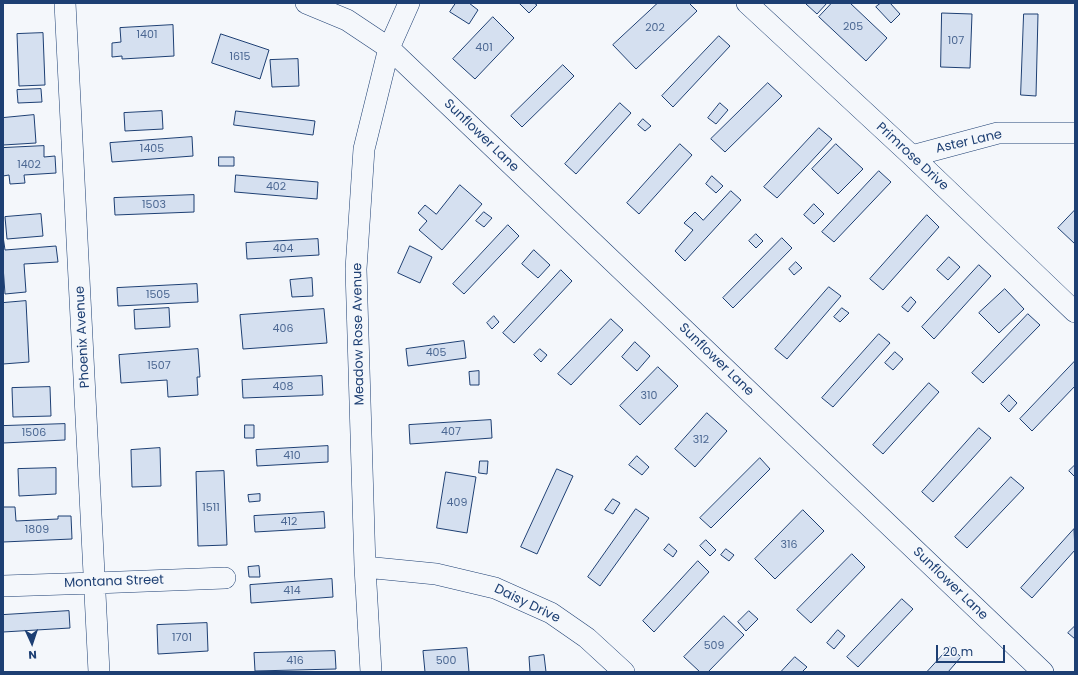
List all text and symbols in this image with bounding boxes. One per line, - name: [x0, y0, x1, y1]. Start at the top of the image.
- house number: 205: [843, 20, 863, 34]
- house number: 202: [645, 21, 665, 35]
- house number: 1401: [137, 28, 157, 42]
- house number: 107: [948, 34, 964, 48]
- house number: 401: [475, 41, 493, 55]
- house number: 1615: [230, 50, 250, 64]
- street label: Sunflower Lane: [440, 96, 522, 176]
- street label: Primrose Drive: [873, 120, 951, 194]
- street label: Aster Lane: [934, 127, 1004, 157]
- house number: 1405: [140, 142, 164, 156]
- house number: 1402: [17, 158, 41, 172]
- house number: 402: [266, 180, 286, 194]
- house number: 1503: [142, 198, 166, 212]
- house number: 404: [273, 242, 293, 256]
- street label: Meadow Rose Avenue: [350, 263, 368, 405]
- street label: Phoenix Avenue: [73, 286, 93, 388]
- house number: 1505: [146, 288, 170, 302]
- street label: Sunflower Lane: [675, 320, 757, 400]
- house number: 406: [273, 322, 293, 336]
- house number: 405: [426, 346, 446, 360]
- house number: 1507: [147, 359, 171, 373]
- house number: 408: [273, 380, 293, 394]
- house number: 310: [641, 389, 657, 403]
- house number: 407: [441, 425, 461, 439]
- house number: 1506: [22, 426, 46, 440]
- house number: 312: [693, 433, 709, 447]
- house number: 410: [283, 449, 301, 463]
- house number: 409: [447, 496, 467, 510]
- house number: 1511: [202, 501, 220, 515]
- house number: 412: [281, 515, 297, 529]
- house number: 1809: [25, 523, 49, 537]
- house number: 316: [781, 538, 797, 552]
- street label: Sunflower Lane: [909, 544, 991, 624]
- street label: Montana Street: [64, 572, 164, 592]
- street label: Daisy Drive: [492, 581, 562, 627]
- house number: 414: [283, 584, 301, 598]
- north arrow: [12, 623, 52, 663]
- house number: 1701: [172, 631, 192, 645]
- scale bar: [938, 637, 1007, 663]
- house number: 509: [704, 639, 724, 653]
- text: 20 m: [943, 643, 973, 660]
- text: N: [28, 647, 37, 663]
- house number: 416: [286, 654, 304, 668]
- house number: 500: [436, 654, 456, 668]

